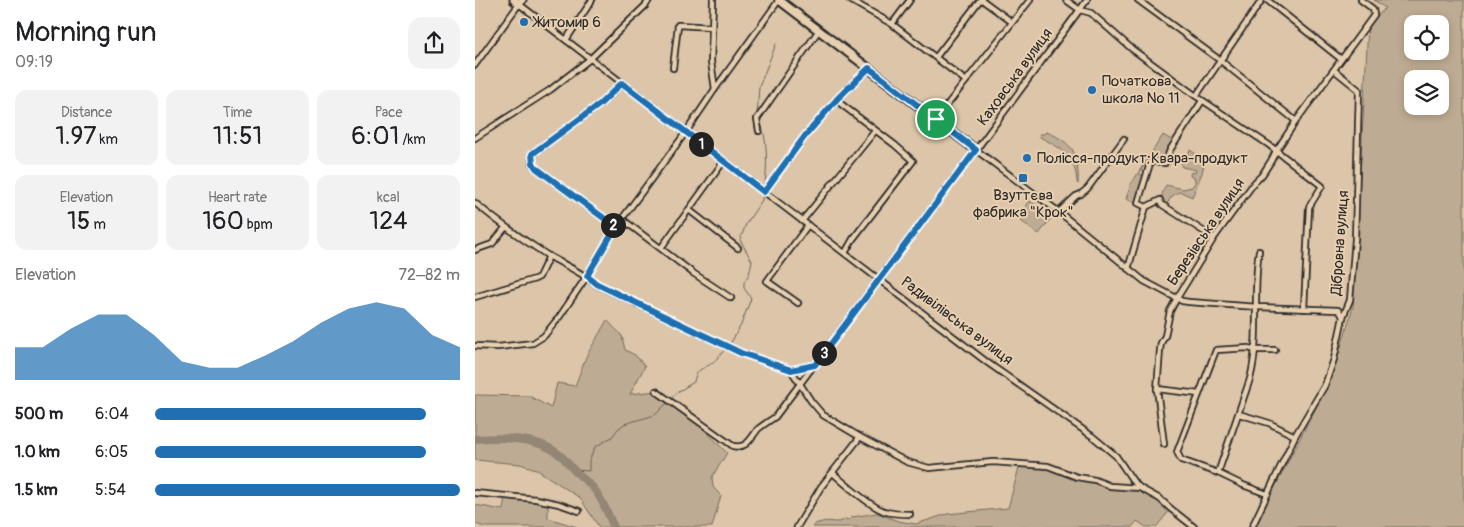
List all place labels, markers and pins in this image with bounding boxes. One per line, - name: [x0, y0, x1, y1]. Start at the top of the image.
- place label: Житомир 6: [532, 13, 601, 32]
- marker: Житомир 6: [518, 16, 530, 28]
- place label: Початкова школа № 11: [1102, 72, 1180, 108]
- marker: Початкова школа № 11: [1086, 84, 1098, 96]
- pin: [915, 98, 957, 140]
- pin: 1: [689, 132, 713, 156]
- place label: Полісся-продукт;Квара-продукт: [1037, 149, 1248, 168]
- marker: Полісся-продукт;Квара-продукт: [1021, 152, 1033, 164]
- marker: Взуттєва фабрика "Крок": [1017, 172, 1029, 184]
- place label: Взуттєва фабрика "Крок": [972, 186, 1074, 222]
- pin: 2: [601, 212, 625, 238]
- pin: 3: [811, 340, 837, 366]

